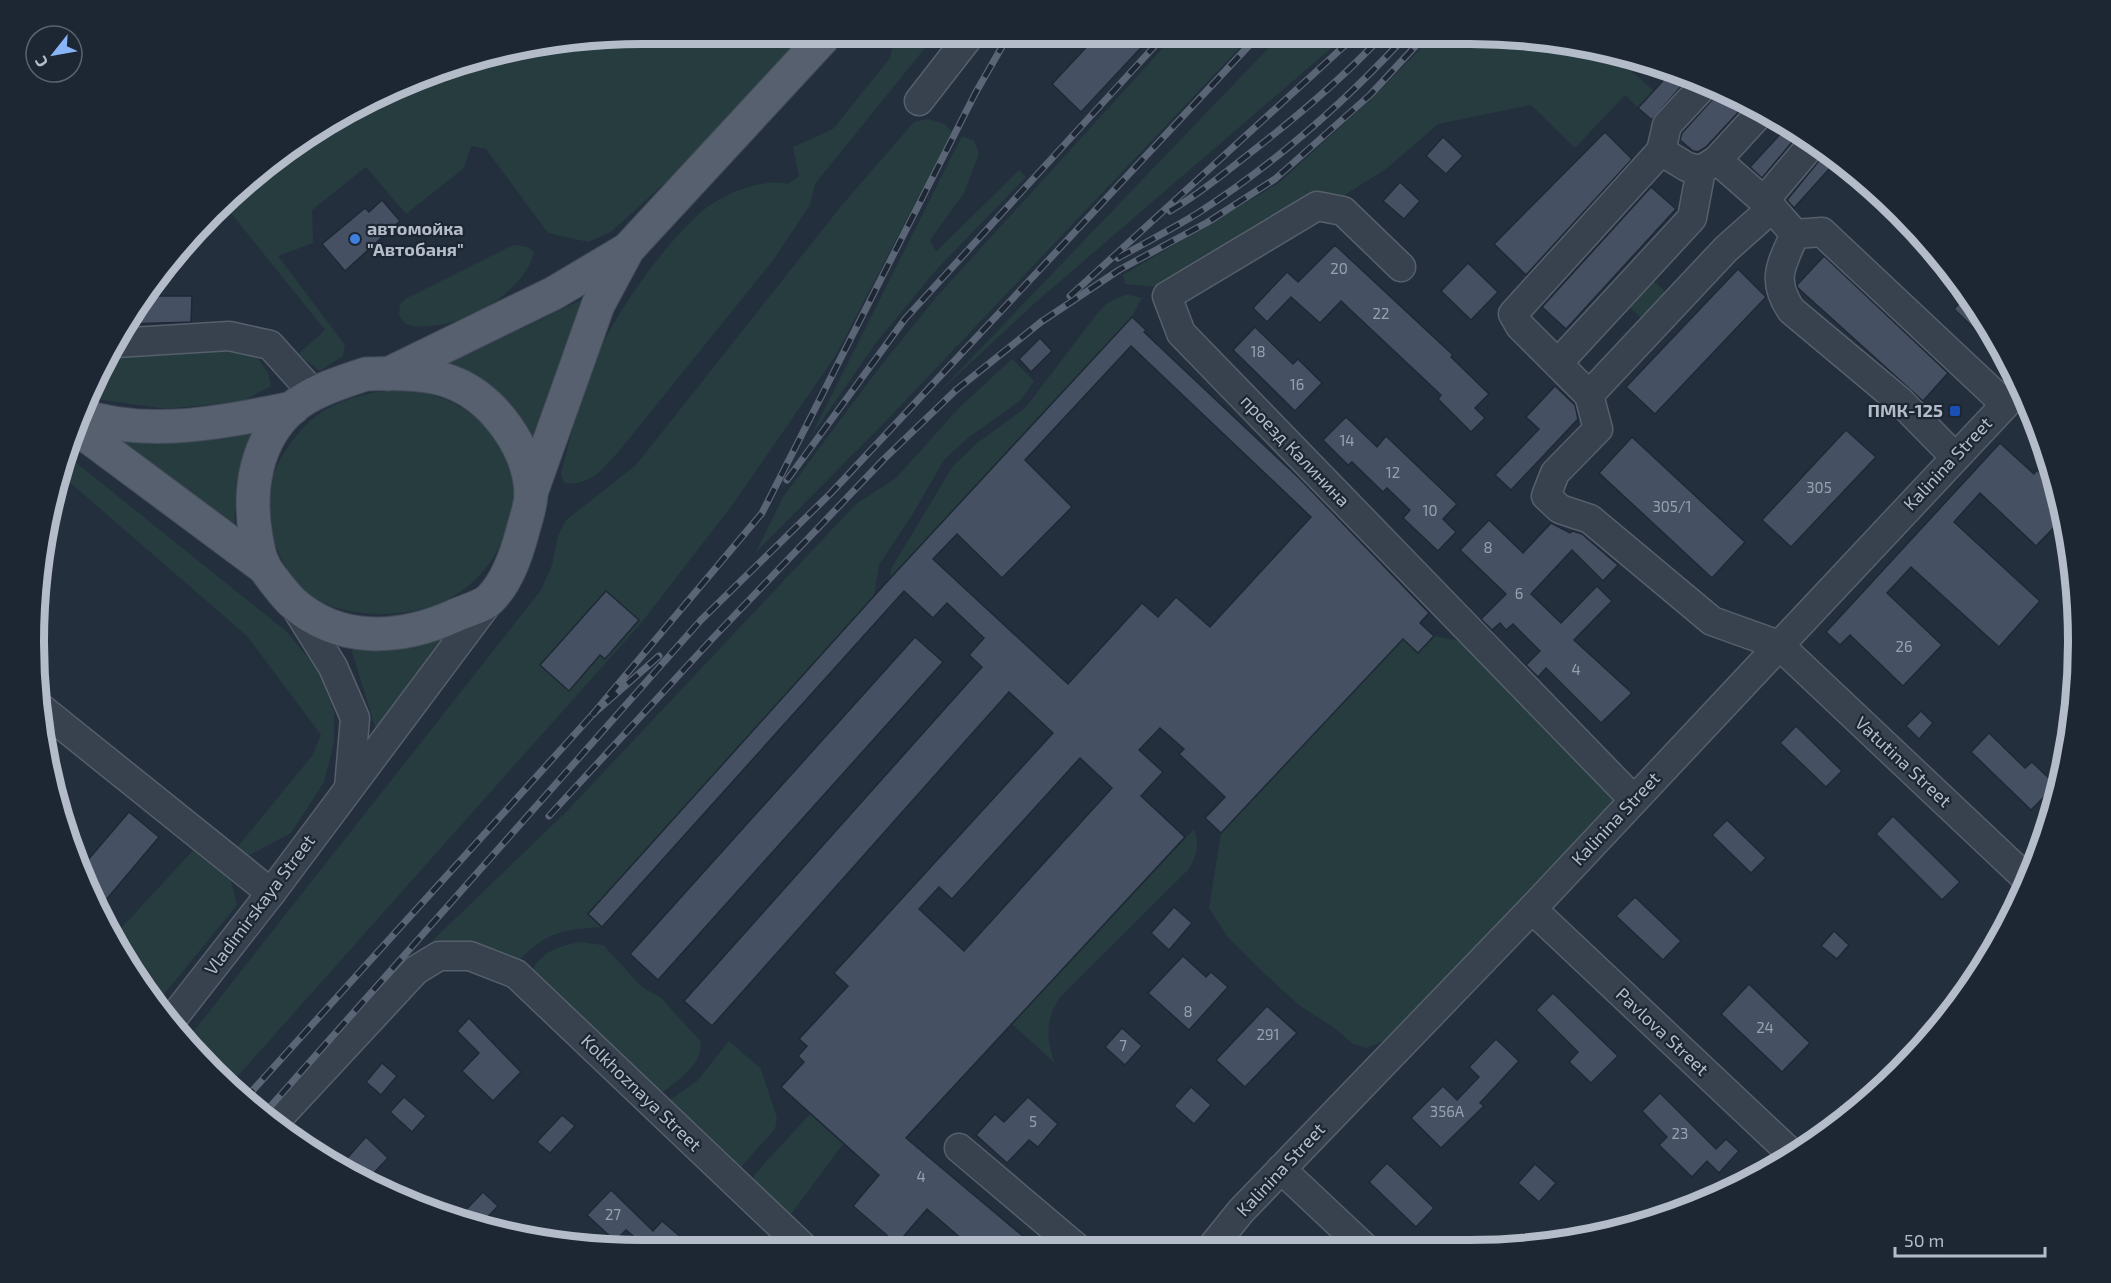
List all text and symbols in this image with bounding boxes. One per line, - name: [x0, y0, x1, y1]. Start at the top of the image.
- north arrow: [24, 24, 84, 84]
- text: С: [30, 53, 51, 71]
- place label: автомойка "Автобаня": [367, 217, 464, 260]
- marker: автомойка "Автобаня": [348, 232, 362, 246]
- house number: 20: [1330, 259, 1348, 277]
- house number: 22: [1373, 304, 1389, 322]
- house number: 18: [1250, 342, 1266, 360]
- house number: 16: [1290, 375, 1304, 393]
- street label: проезд Калинина: [1237, 390, 1355, 511]
- place label: ПМК-125: [1867, 399, 1943, 421]
- marker: ПМК-125: [1948, 404, 1962, 418]
- street label: Kalinina Street: [1898, 412, 1996, 515]
- house number: 14: [1339, 431, 1355, 449]
- house number: 12: [1386, 463, 1400, 481]
- house number: 305: [1806, 478, 1832, 496]
- house number: 305/1: [1652, 497, 1692, 515]
- house number: 10: [1422, 501, 1438, 519]
- house number: 8: [1483, 538, 1493, 556]
- house number: 6: [1515, 584, 1523, 602]
- house number: 26: [1895, 637, 1913, 655]
- house number: 4: [1571, 660, 1581, 678]
- street label: Vatutina Street: [1851, 711, 1956, 811]
- street label: Kalinina Street: [1566, 767, 1664, 870]
- street label: Vladimirskaya Street: [199, 830, 319, 979]
- street label: Pavlova Street: [1612, 983, 1714, 1080]
- house number: 8: [1183, 1002, 1193, 1020]
- house number: 24: [1756, 1018, 1774, 1036]
- house number: 291: [1257, 1025, 1279, 1043]
- street label: Kolkhoznaya Street: [577, 1029, 707, 1155]
- house number: 7: [1119, 1036, 1127, 1054]
- house number: 356А: [1430, 1102, 1465, 1120]
- house number: 5: [1029, 1112, 1037, 1130]
- street label: Kalinina Street: [1231, 1118, 1329, 1221]
- house number: 23: [1672, 1124, 1688, 1142]
- house number: 4: [916, 1167, 926, 1185]
- house number: 27: [605, 1205, 621, 1223]
- scale bar: [1895, 1220, 2045, 1258]
- text: 50 m: [1904, 1229, 1944, 1251]

